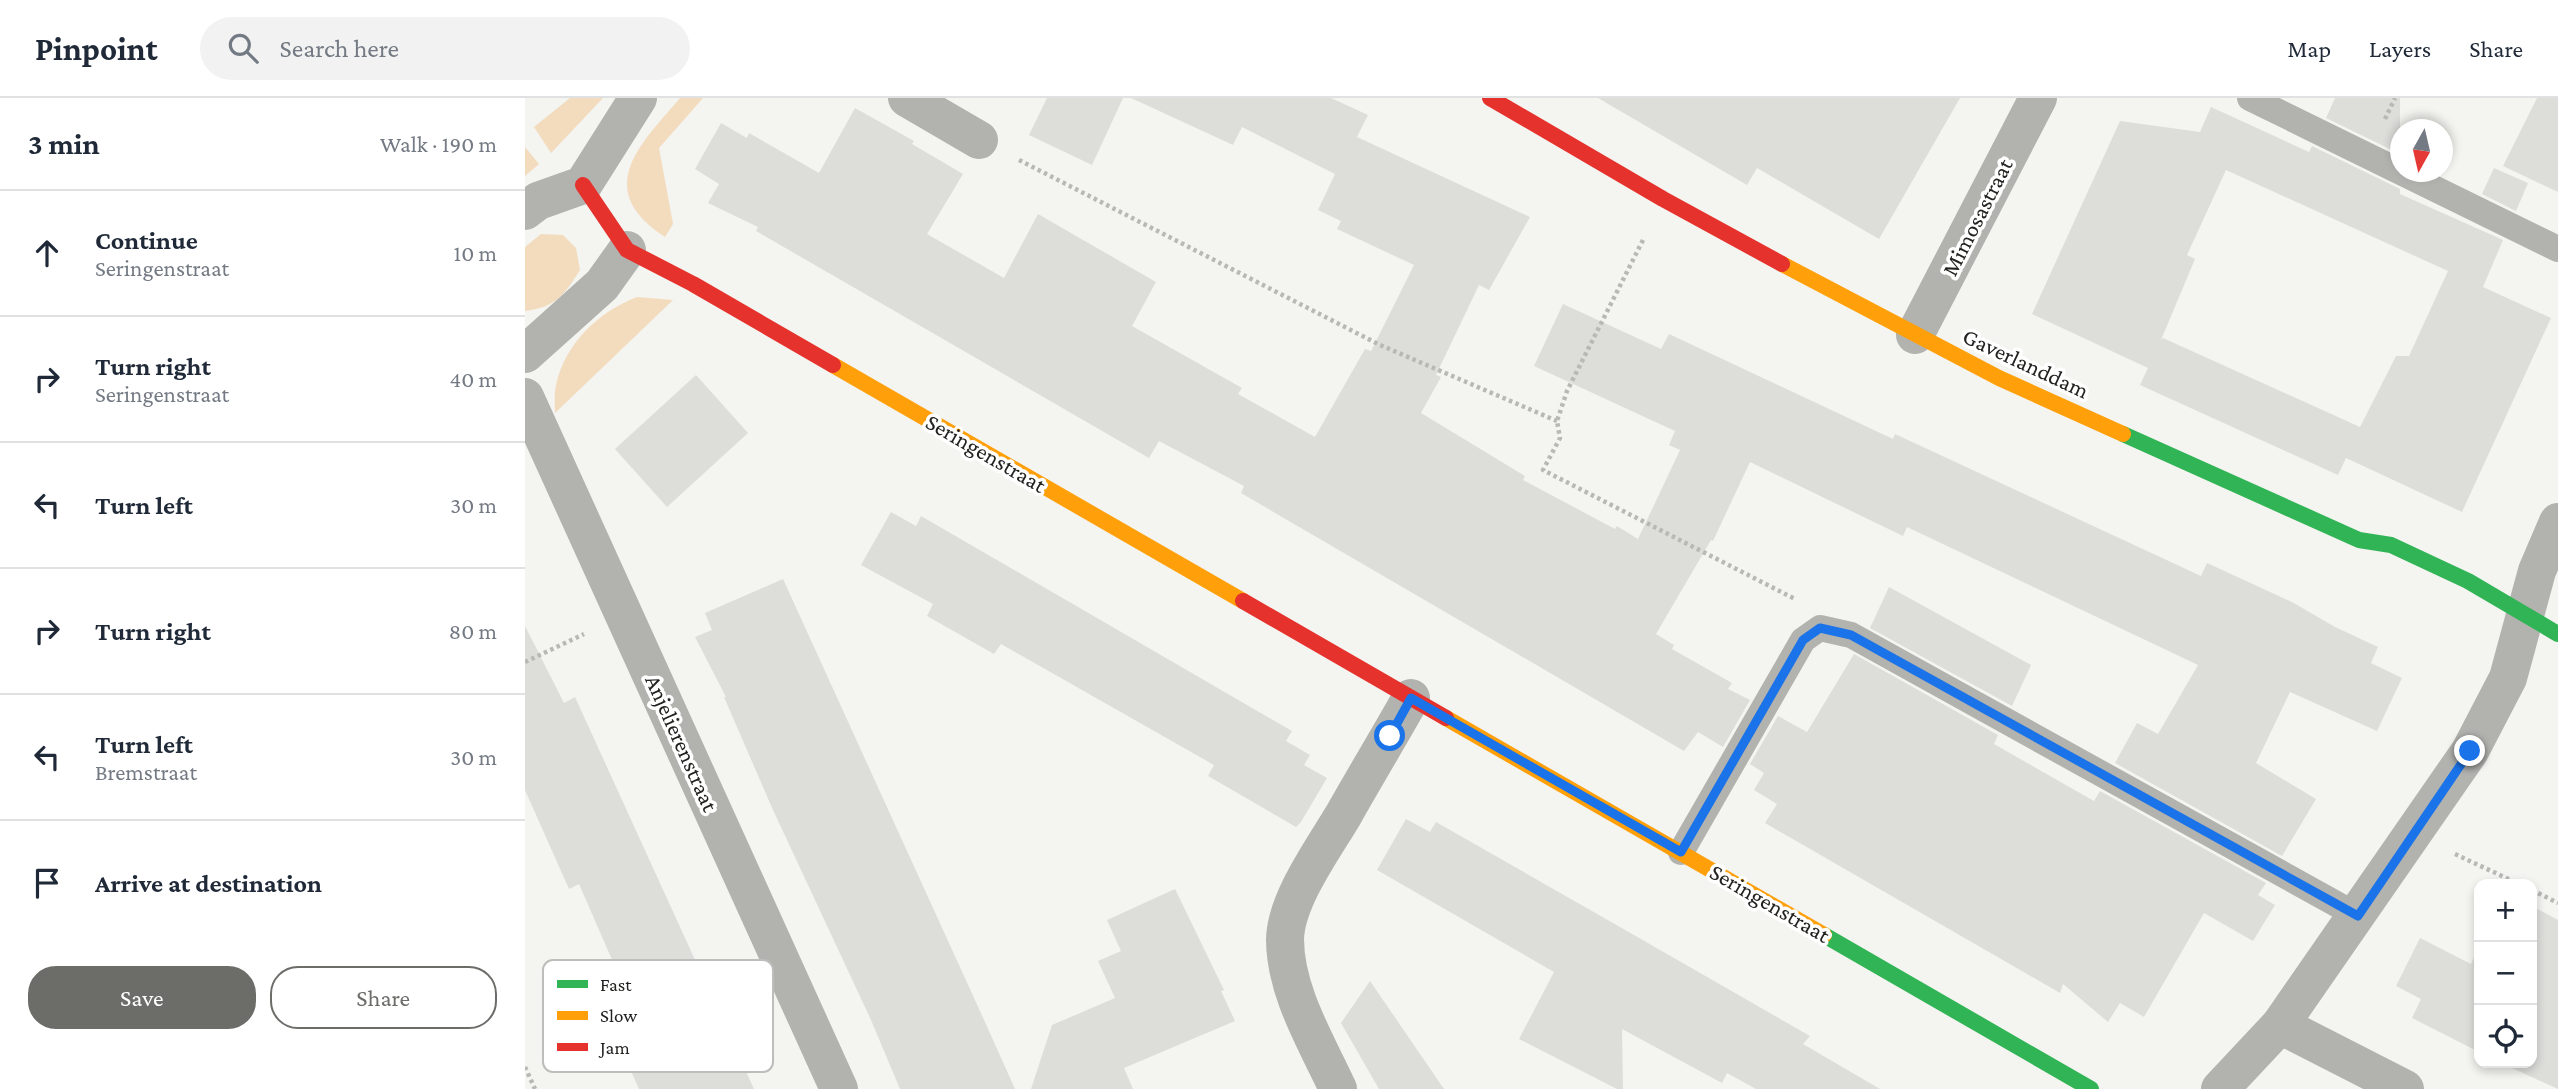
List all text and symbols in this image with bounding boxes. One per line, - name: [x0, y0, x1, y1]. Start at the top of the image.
- search box: [200, 17, 690, 80]
- icon: search: [224, 29, 262, 67]
- text: Pinpoint: [35, 30, 158, 67]
- text: Search here: [280, 34, 399, 63]
- text: Map: [2287, 35, 2331, 62]
- text: Layers: [2369, 35, 2431, 62]
- text: Share: [2469, 35, 2523, 62]
- north arrow: [2390, 119, 2453, 182]
- text: 3 min: [28, 127, 100, 160]
- text: Walk · 190 m: [380, 131, 497, 157]
- street label: Mimosastraat: [1936, 154, 2018, 280]
- text: Continue: [95, 226, 198, 255]
- icon: ahead: [28, 234, 66, 272]
- text: 10 m: [454, 240, 497, 266]
- text: Seringenstraat: [95, 255, 229, 281]
- street label: Gaverlanddam: [1959, 322, 2093, 404]
- text: Turn right: [95, 352, 211, 381]
- icon: right: [28, 360, 66, 398]
- text: 40 m: [449, 366, 497, 392]
- text: Seringenstraat: [95, 381, 229, 407]
- street label: Seringenstraat: [921, 408, 1051, 498]
- icon: left: [28, 486, 66, 524]
- text: Turn left: [95, 491, 193, 520]
- text: 30 m: [450, 492, 497, 518]
- icon: right: [28, 612, 66, 650]
- text: Turn right: [95, 617, 211, 646]
- text: 80 m: [449, 618, 497, 644]
- street label: Anjelierenstraat: [640, 671, 724, 816]
- route start: [1374, 720, 1405, 751]
- text: Turn left: [95, 730, 193, 759]
- route end: [2454, 735, 2485, 766]
- icon: left: [28, 738, 66, 776]
- text: 30 m: [450, 744, 497, 770]
- text: Bremstraat: [95, 759, 197, 785]
- street label: Seringenstraat: [1705, 858, 1835, 948]
- icon: arrive: [28, 864, 66, 902]
- text: Arrive at destination: [95, 869, 322, 898]
- map controls: [2474, 879, 2537, 1068]
- button: +: [2474, 879, 2537, 942]
- button: −: [2474, 942, 2537, 1005]
- legend: [543, 960, 773, 1072]
- button: Save: [28, 966, 256, 1029]
- button: Share: [270, 966, 497, 1029]
- text: Fast: [600, 974, 632, 995]
- text: Slow: [600, 1005, 637, 1026]
- button: locate: [2474, 1005, 2537, 1068]
- text: Jam: [598, 1037, 630, 1058]

